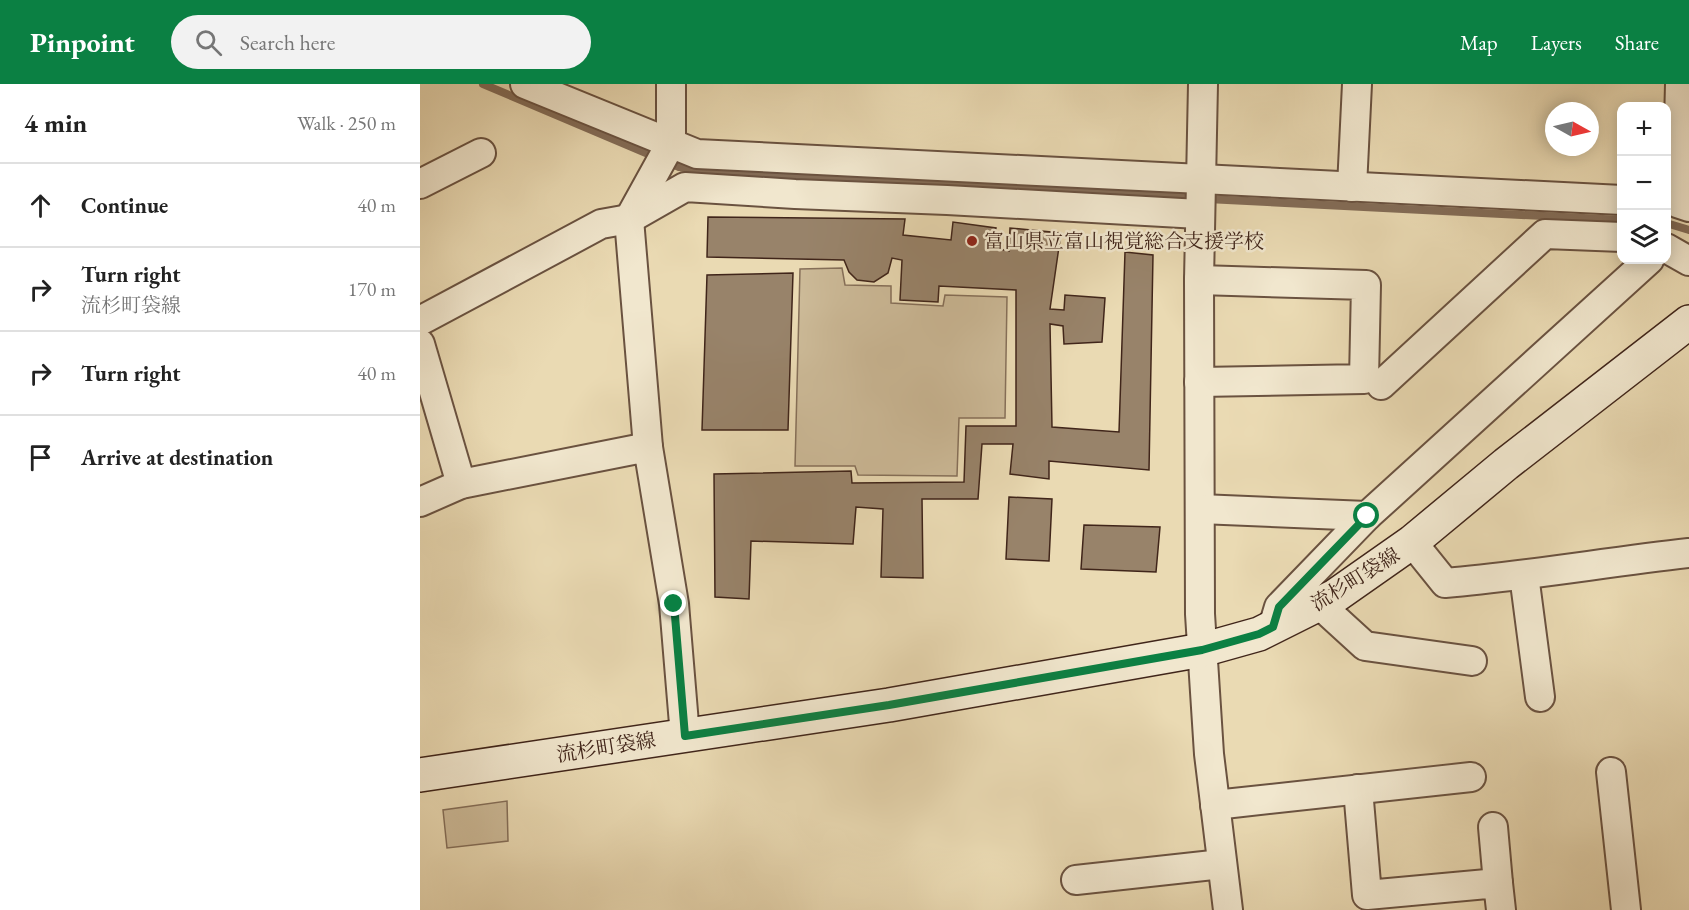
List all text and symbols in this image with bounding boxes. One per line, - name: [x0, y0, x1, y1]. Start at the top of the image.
- search box: [171, 15, 591, 69]
- text: Pinpoint: [30, 24, 135, 60]
- icon: search: [192, 26, 225, 59]
- text: Search here: [240, 28, 335, 57]
- text: Map: [1460, 29, 1498, 56]
- text: Layers: [1531, 29, 1582, 56]
- text: Share: [1615, 29, 1659, 56]
- north arrow: [1545, 102, 1599, 156]
- map controls: [1617, 102, 1671, 264]
- button: +: [1617, 102, 1671, 156]
- text: 4 min: [24, 106, 87, 140]
- text: Walk · 250 m: [297, 110, 396, 136]
- button: −: [1617, 156, 1671, 210]
- icon: ahead: [24, 189, 57, 222]
- text: Continue: [81, 191, 168, 220]
- text: 40 m: [357, 192, 396, 218]
- button: layers: [1617, 210, 1671, 264]
- place label: 富山県立富山視覚総合支援学校: [984, 228, 1264, 254]
- marker: 富山県立富山視覚総合支援学校: [965, 234, 979, 248]
- text: Turn right: [81, 260, 180, 289]
- icon: right: [24, 273, 57, 306]
- text: 170 m: [348, 276, 396, 302]
- text: 流杉町袋線: [81, 292, 181, 318]
- icon: right: [24, 357, 57, 390]
- text: Turn right: [81, 359, 180, 388]
- text: 40 m: [357, 360, 396, 386]
- icon: arrive: [24, 441, 57, 474]
- text: Arrive at destination: [81, 443, 273, 472]
- route start: [1353, 502, 1379, 528]
- street label: 流杉町袋線: [1306, 541, 1404, 617]
- route end: [660, 590, 686, 616]
- street label: 流杉町袋線: [555, 726, 657, 768]

